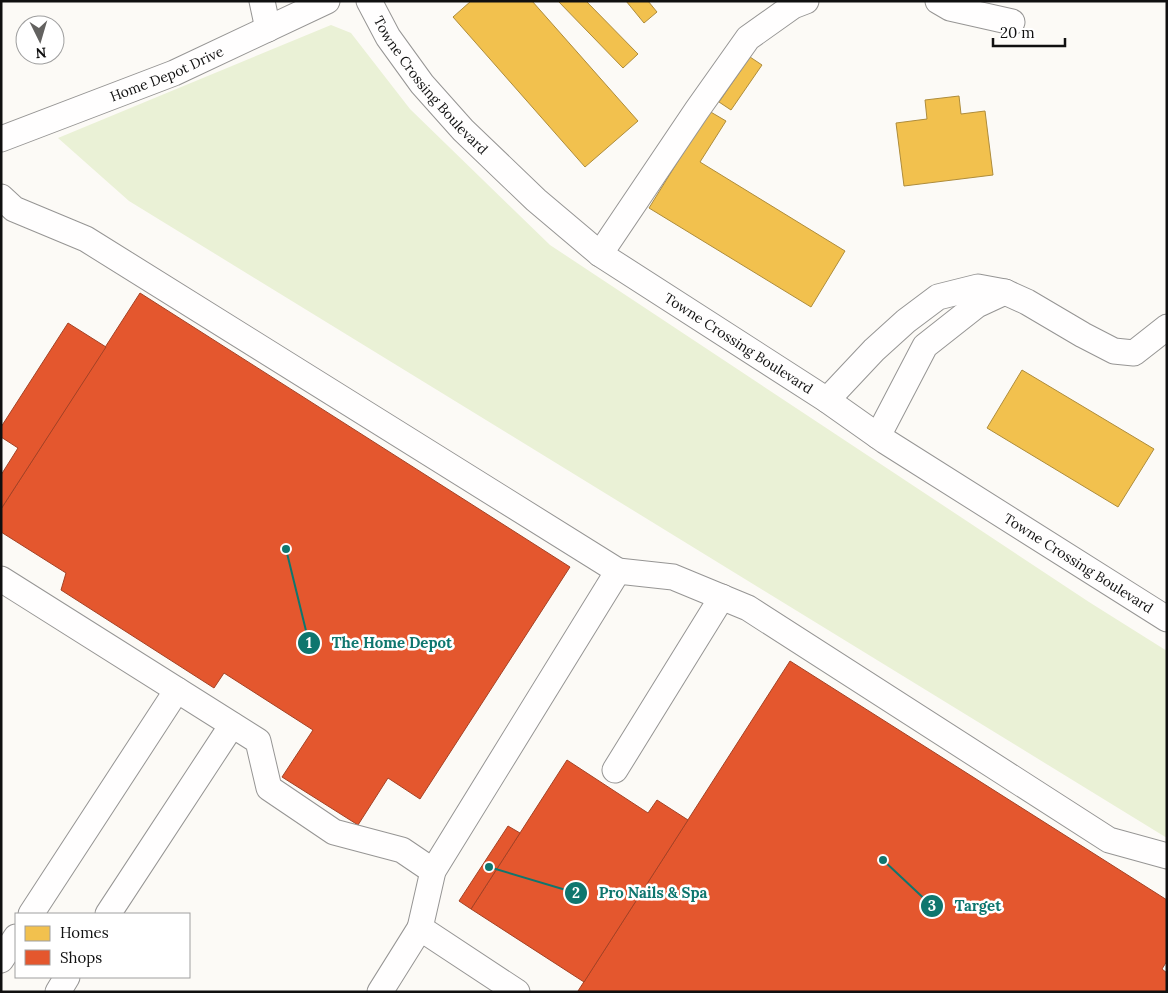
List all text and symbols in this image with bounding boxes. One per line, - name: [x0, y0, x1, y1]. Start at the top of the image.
- street label: Towne Crossing Boulevard: [370, 13, 492, 158]
- north arrow: [15, 15, 65, 65]
- scale bar: [993, 15, 1066, 47]
- text: 20 m: [1000, 23, 1035, 42]
- street label: Home Depot Drive: [107, 42, 227, 106]
- text: N: [35, 44, 47, 62]
- street label: Towne Crossing Boulevard: [661, 289, 816, 398]
- street label: Towne Crossing Boulevard: [1000, 509, 1157, 617]
- callout: The Home Depot: [297, 628, 462, 658]
- text: 1: [306, 633, 312, 652]
- text: The Home Depot: [332, 633, 453, 652]
- callout: Pro Nails & Spa: [564, 878, 718, 908]
- text: 2: [572, 883, 580, 902]
- text: Pro Nails & Spa: [599, 883, 707, 902]
- callout: Target: [920, 891, 1011, 921]
- text: 3: [928, 896, 936, 915]
- text: Target: [955, 896, 1002, 915]
- legend: [15, 913, 190, 978]
- text: Homes: [60, 923, 109, 942]
- text: Shops: [60, 948, 102, 967]

